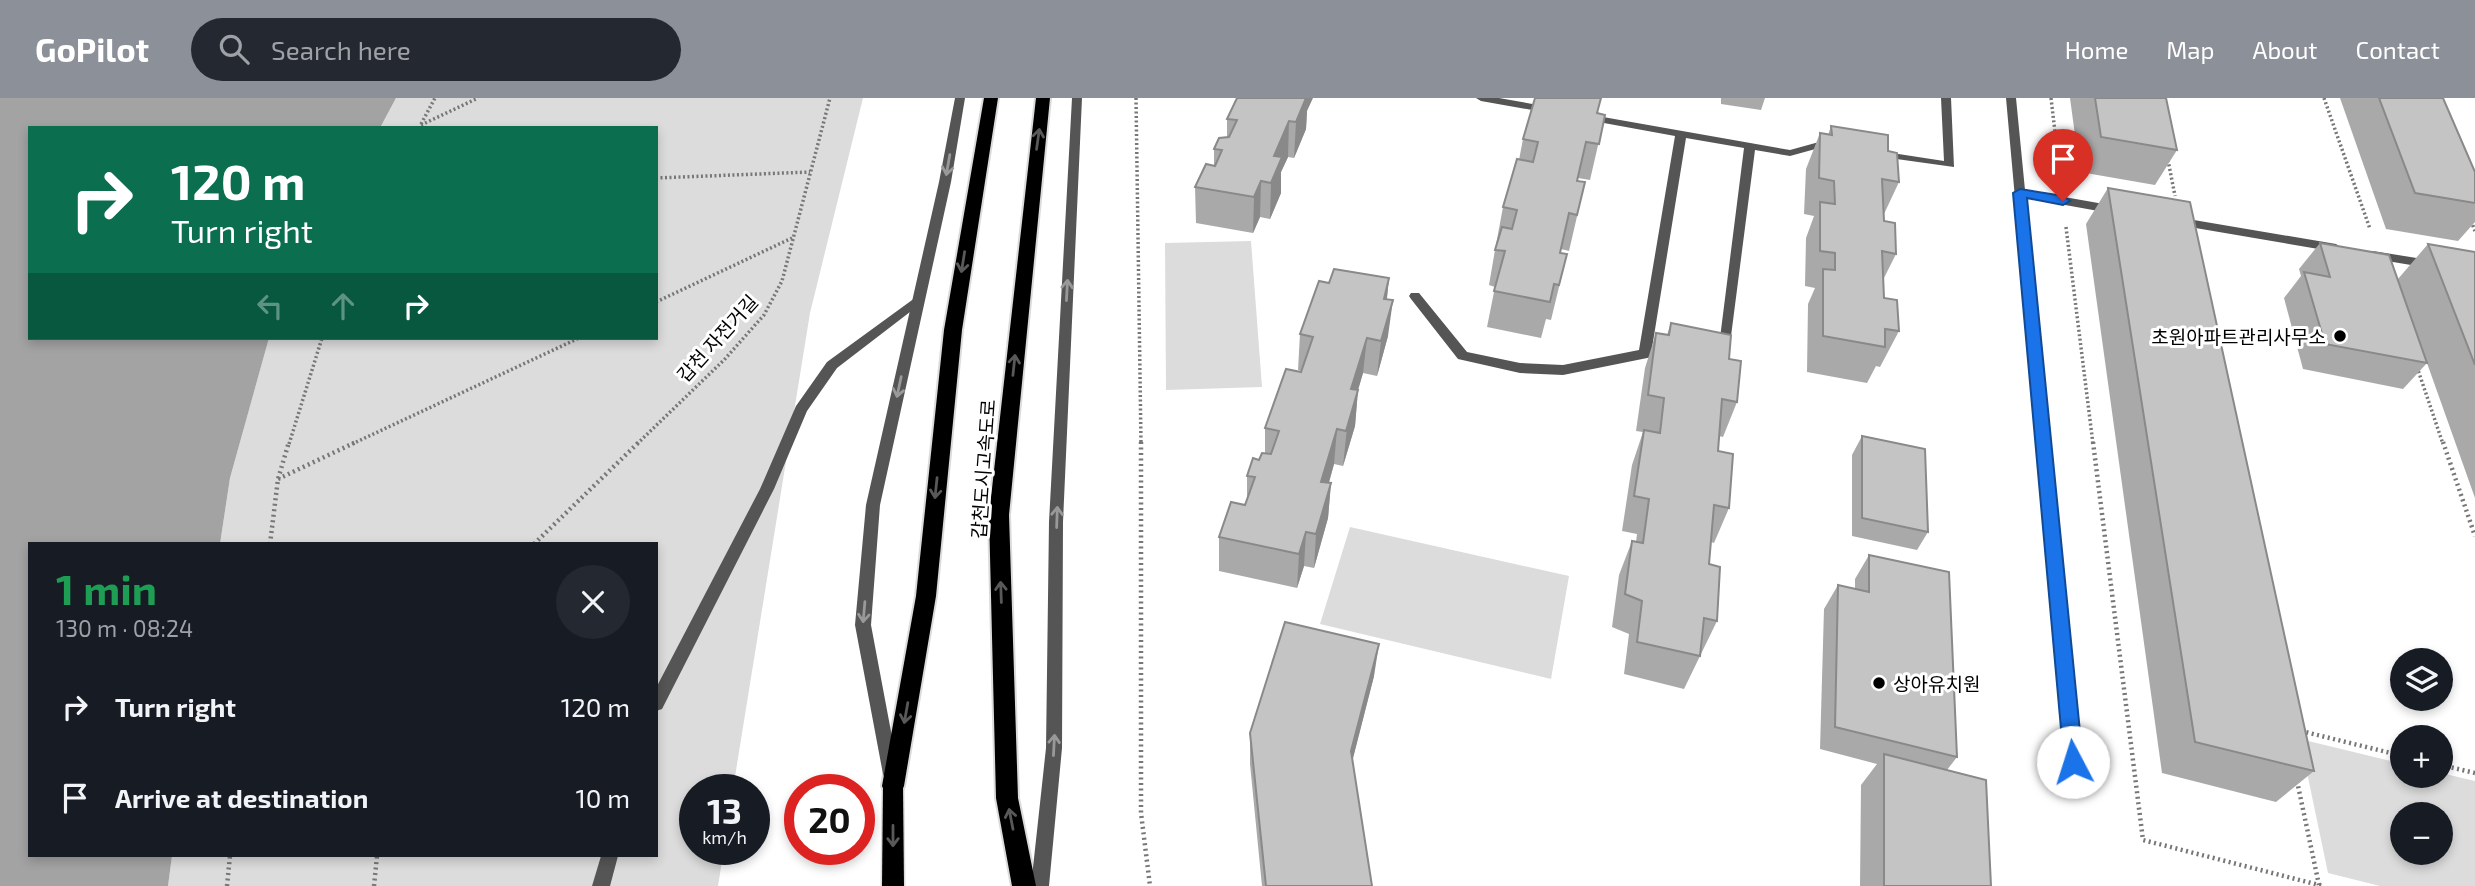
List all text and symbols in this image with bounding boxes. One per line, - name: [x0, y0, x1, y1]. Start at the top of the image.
- search box: [191, 18, 681, 81]
- text: GoPilot: [35, 29, 149, 69]
- icon: search: [215, 30, 253, 68]
- text: Search here: [271, 34, 411, 65]
- text: Home: [2065, 35, 2128, 64]
- text: Map: [2166, 35, 2214, 64]
- text: About: [2252, 35, 2318, 64]
- text: Contact: [2356, 35, 2440, 64]
- one-way arrow: [1031, 128, 1044, 151]
- pin: [2033, 129, 2093, 201]
- icon: arrive: [2044, 140, 2082, 178]
- text: 120 m: [171, 151, 305, 210]
- one-way arrow: [941, 153, 954, 176]
- icon: right: [56, 154, 147, 245]
- text: Turn right: [171, 211, 313, 249]
- one-way arrow: [957, 250, 970, 273]
- one-way arrow: [1060, 279, 1073, 302]
- icon: left: [251, 287, 289, 325]
- icon: ahead: [324, 287, 362, 325]
- icon: right: [397, 287, 435, 325]
- street label: 갑천 자전거길: [672, 290, 762, 386]
- place label: 초원아파트관리사무소: [2151, 325, 2326, 348]
- marker: 초원아파트관리사무소: [2332, 328, 2348, 344]
- one-way arrow: [1008, 354, 1021, 377]
- one-way arrow: [892, 375, 905, 398]
- street label: 갑천도시고속도로: [967, 398, 999, 540]
- one-way arrow: [929, 476, 942, 499]
- one-way arrow: [1050, 506, 1063, 529]
- text: 1 min: [56, 563, 157, 613]
- button: close: [556, 565, 630, 639]
- one-way arrow: [995, 581, 1008, 604]
- one-way arrow: [857, 600, 870, 622]
- text: 130 m · 08:24: [56, 614, 193, 642]
- map controls: [2390, 648, 2453, 865]
- button: layers: [2390, 648, 2453, 711]
- place label: 상아유치원: [1893, 672, 1980, 695]
- marker: 상아유치원: [1871, 675, 1887, 691]
- icon: right: [56, 688, 94, 726]
- text: Turn right: [115, 691, 236, 722]
- text: 120 m: [561, 691, 630, 722]
- one-way arrow: [899, 701, 912, 724]
- position arrow: [2036, 725, 2110, 799]
- button: +: [2390, 725, 2453, 788]
- one-way arrow: [1047, 734, 1060, 757]
- speed limit sign: 20: [784, 774, 875, 865]
- icon: arrive: [56, 779, 94, 817]
- text: Arrive at destination: [115, 782, 368, 813]
- text: 10 m: [575, 782, 630, 813]
- text: 13: [707, 789, 742, 831]
- button: −: [2390, 802, 2453, 865]
- one-way arrow: [1004, 808, 1017, 831]
- one-way arrow: [886, 824, 900, 847]
- text: km/h: [702, 826, 747, 848]

